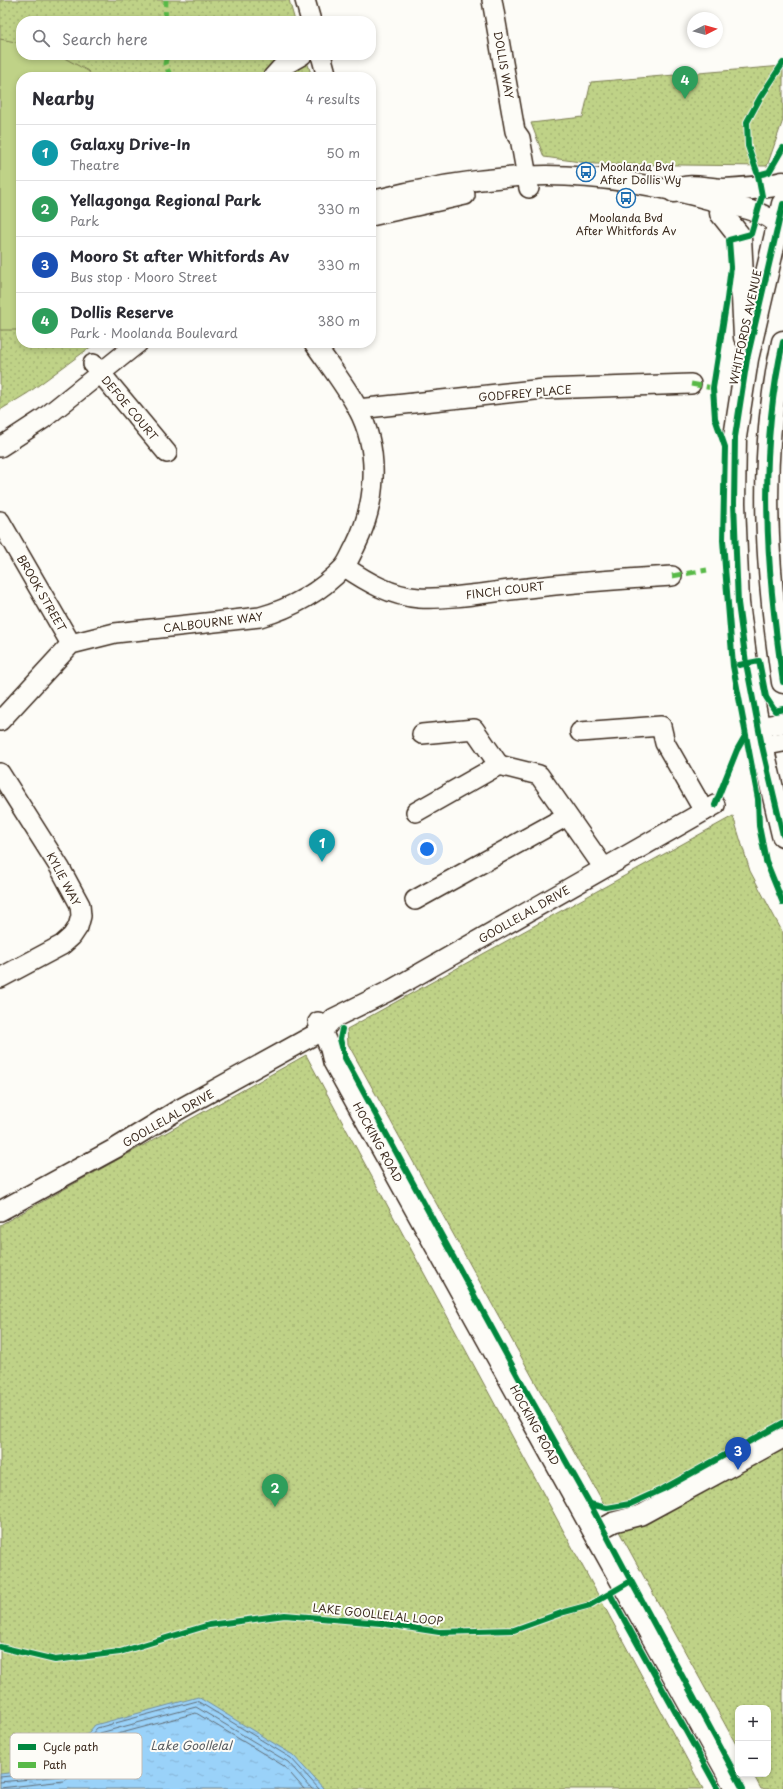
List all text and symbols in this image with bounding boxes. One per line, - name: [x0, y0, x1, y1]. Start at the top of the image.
- north arrow: [687, 12, 723, 48]
- search box: [16, 16, 376, 60]
- icon: search: [30, 27, 52, 49]
- text: Search here: [62, 27, 148, 50]
- street label: DOLLIS WAY: [490, 30, 518, 100]
- pin: 4: [672, 66, 698, 99]
- text: Nearby: [32, 85, 94, 111]
- text: 4 results: [306, 89, 360, 108]
- text: Galaxy Drive-In: [70, 132, 191, 155]
- text: 1: [42, 143, 48, 162]
- text: 50 m: [326, 143, 360, 162]
- text: Theatre: [70, 155, 119, 174]
- place label: Moolanda Bvd After Dollis Wy: [600, 158, 681, 188]
- bus stop icon: Moolanda Bvd After Dollis Wy: [575, 161, 597, 183]
- bus stop icon: Moolanda Bvd After Whitfords Av: [615, 187, 637, 209]
- text: Yellagonga Regional Park: [70, 188, 261, 211]
- text: 2: [40, 199, 50, 218]
- text: 330 m: [317, 199, 360, 218]
- place label: Moolanda Bvd After Whitfords Av: [576, 209, 676, 239]
- text: Park: [70, 211, 99, 230]
- text: Mooro St after Whitfords Av: [70, 244, 289, 267]
- text: 3: [41, 255, 49, 274]
- text: 330 m: [317, 255, 360, 274]
- text: Bus stop · Mooro Street: [70, 267, 217, 286]
- street label: WHITFORDS AVENUE: [724, 268, 766, 386]
- text: Dollis Reserve: [70, 300, 174, 323]
- text: 4: [41, 311, 49, 330]
- text: 380 m: [317, 311, 360, 330]
- text: Park · Moolanda Boulevard: [70, 323, 238, 342]
- street label: DEFOE COURT: [98, 372, 163, 445]
- street label: GODFREY PLACE: [478, 380, 572, 406]
- street label: BROOK STREET: [13, 552, 71, 635]
- street label: FINCH COURT: [465, 577, 546, 603]
- street label: CALBOURNE WAY: [162, 607, 264, 637]
- pin: 1: [309, 829, 335, 862]
- your location: [417, 839, 437, 859]
- street label: KYLIE WAY: [43, 849, 85, 909]
- street label: GOOLLELAL DRIVE: [475, 881, 573, 947]
- street label: GOOLLELAL DRIVE: [119, 1085, 217, 1151]
- street label: HOCKING ROAD: [349, 1099, 407, 1185]
- street label: HOCKING ROAD: [506, 1382, 564, 1468]
- pin: 3: [725, 1437, 751, 1470]
- pin: 2: [262, 1474, 288, 1507]
- street label: LAKE GOOLLELAL LOOP: [312, 1599, 444, 1629]
- map controls: [735, 1705, 771, 1777]
- button: +: [735, 1705, 771, 1741]
- legend: [10, 1733, 142, 1779]
- water label: Lake Goollelal: [150, 1736, 233, 1754]
- text: Cycle path: [43, 1738, 98, 1755]
- button: −: [735, 1741, 771, 1777]
- text: Path: [43, 1756, 67, 1773]

